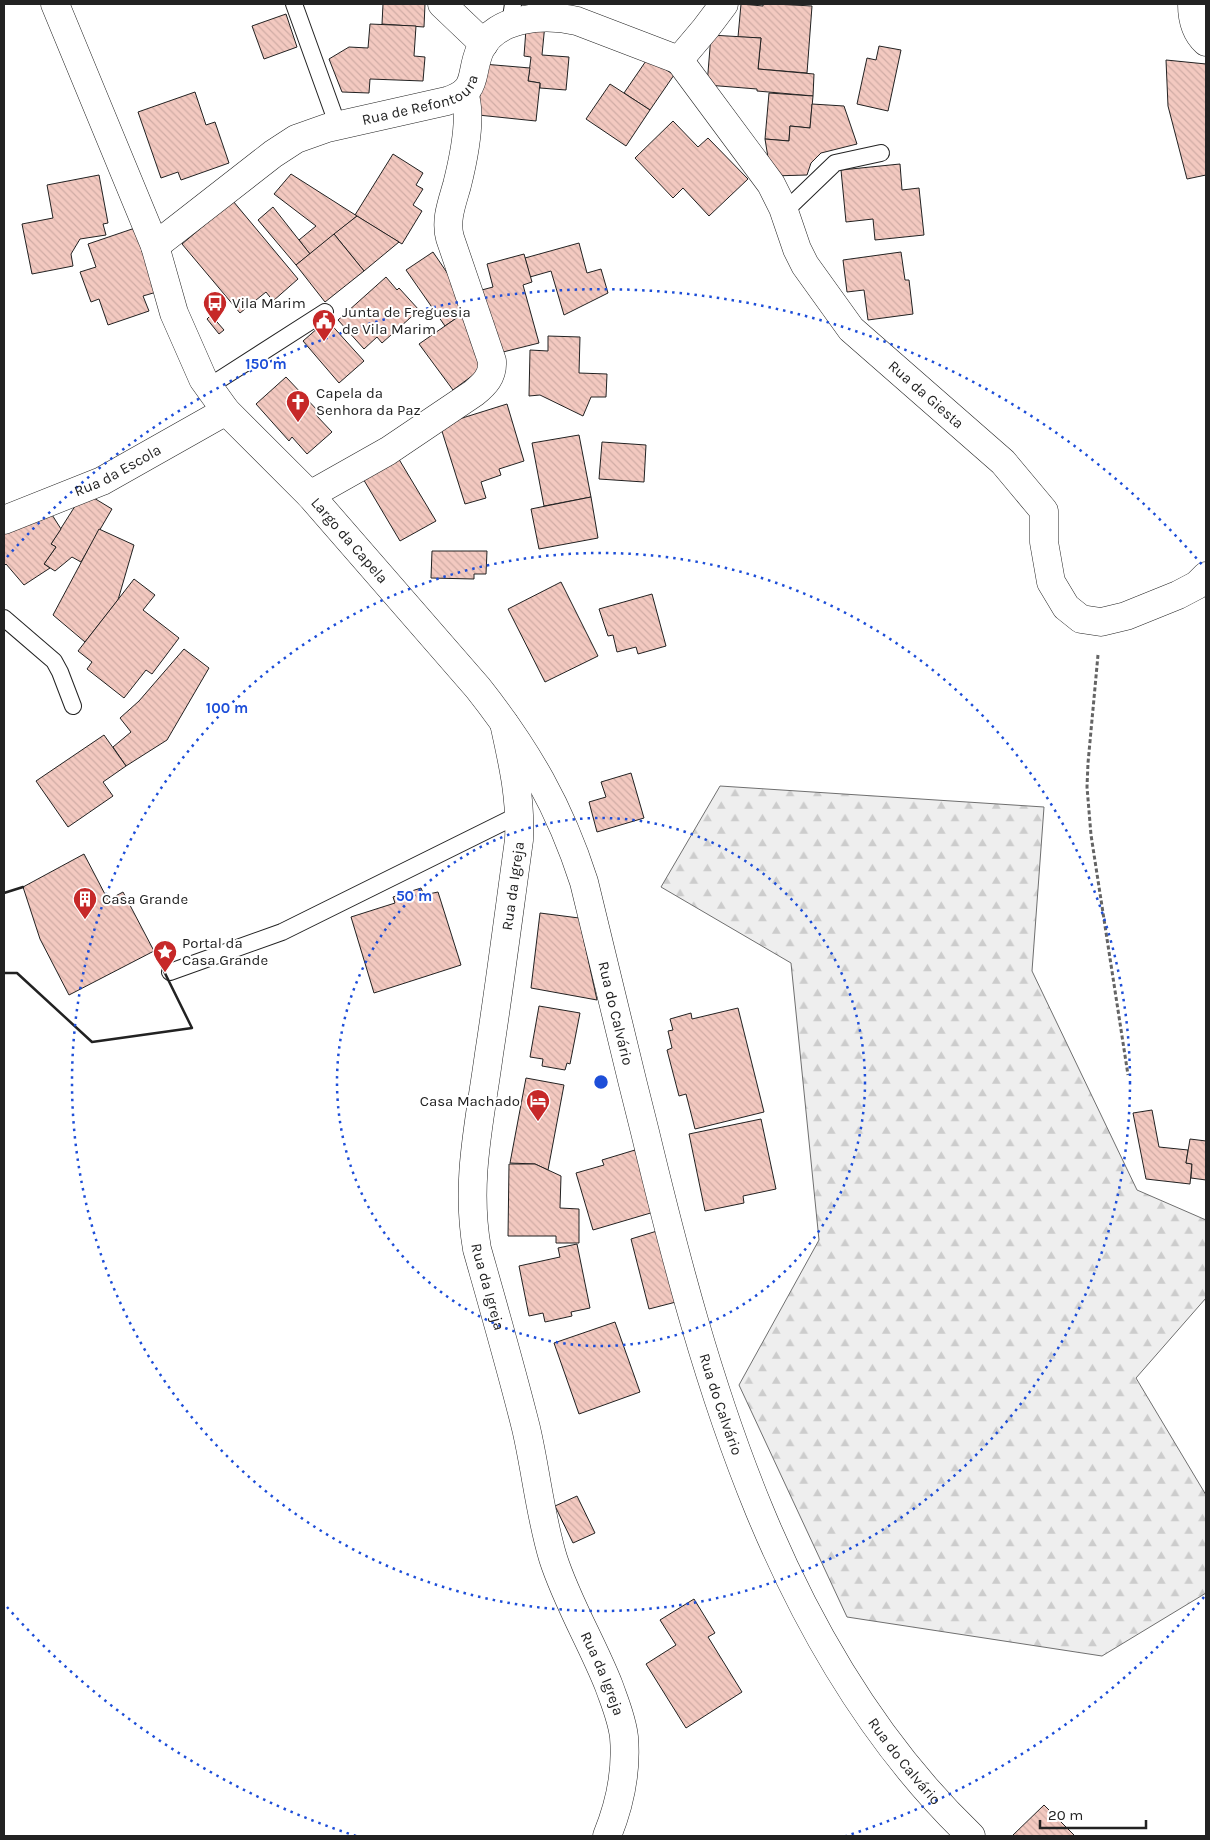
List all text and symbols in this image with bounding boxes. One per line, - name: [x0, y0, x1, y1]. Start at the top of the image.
- street label: Rua de Refontoura: [360, 73, 482, 129]
- bus stop icon: Vila Marim: [202, 290, 228, 324]
- place label: Vila Marim: [232, 294, 306, 312]
- place label: Junta de Freguesia de Vila Marim: [342, 303, 471, 338]
- public building icon: Junta de Freguesia de Vila Marim: [311, 308, 337, 342]
- text: 150 m: [245, 355, 287, 373]
- street label: Rua da Giesta: [885, 357, 968, 433]
- place label: Capela da Senhora da Paz: [316, 384, 421, 419]
- church icon: Capela da Senhora da Paz: [285, 389, 311, 423]
- street label: Rua da Escola: [71, 441, 164, 500]
- street label: Largo da Capela: [307, 494, 392, 587]
- text: 100 m: [206, 699, 248, 717]
- street label: Rua da Igreja: [498, 840, 528, 932]
- building icon: Casa Grande: [72, 886, 98, 920]
- text: 50 m: [396, 887, 432, 905]
- place label: Casa Grande: [102, 890, 188, 908]
- place label: Portal da Casa Grande: [182, 934, 268, 969]
- place icon: Portal da Casa Grande: [152, 939, 178, 973]
- street label: Rua do Calvário: [594, 960, 637, 1067]
- centre of rings: [592, 1073, 610, 1091]
- hotel icon: Casa Machado: [525, 1088, 551, 1122]
- place label: Casa Machado: [420, 1092, 520, 1110]
- street label: Rua da Igreja: [467, 1242, 509, 1332]
- street label: Rua do Calvário: [695, 1351, 746, 1458]
- street label: Rua da Igreja: [577, 1629, 628, 1718]
- street label: Rua do Calvário: [864, 1714, 945, 1808]
- scale bar: [1040, 1798, 1146, 1830]
- text: 20 m: [1048, 1806, 1083, 1824]

